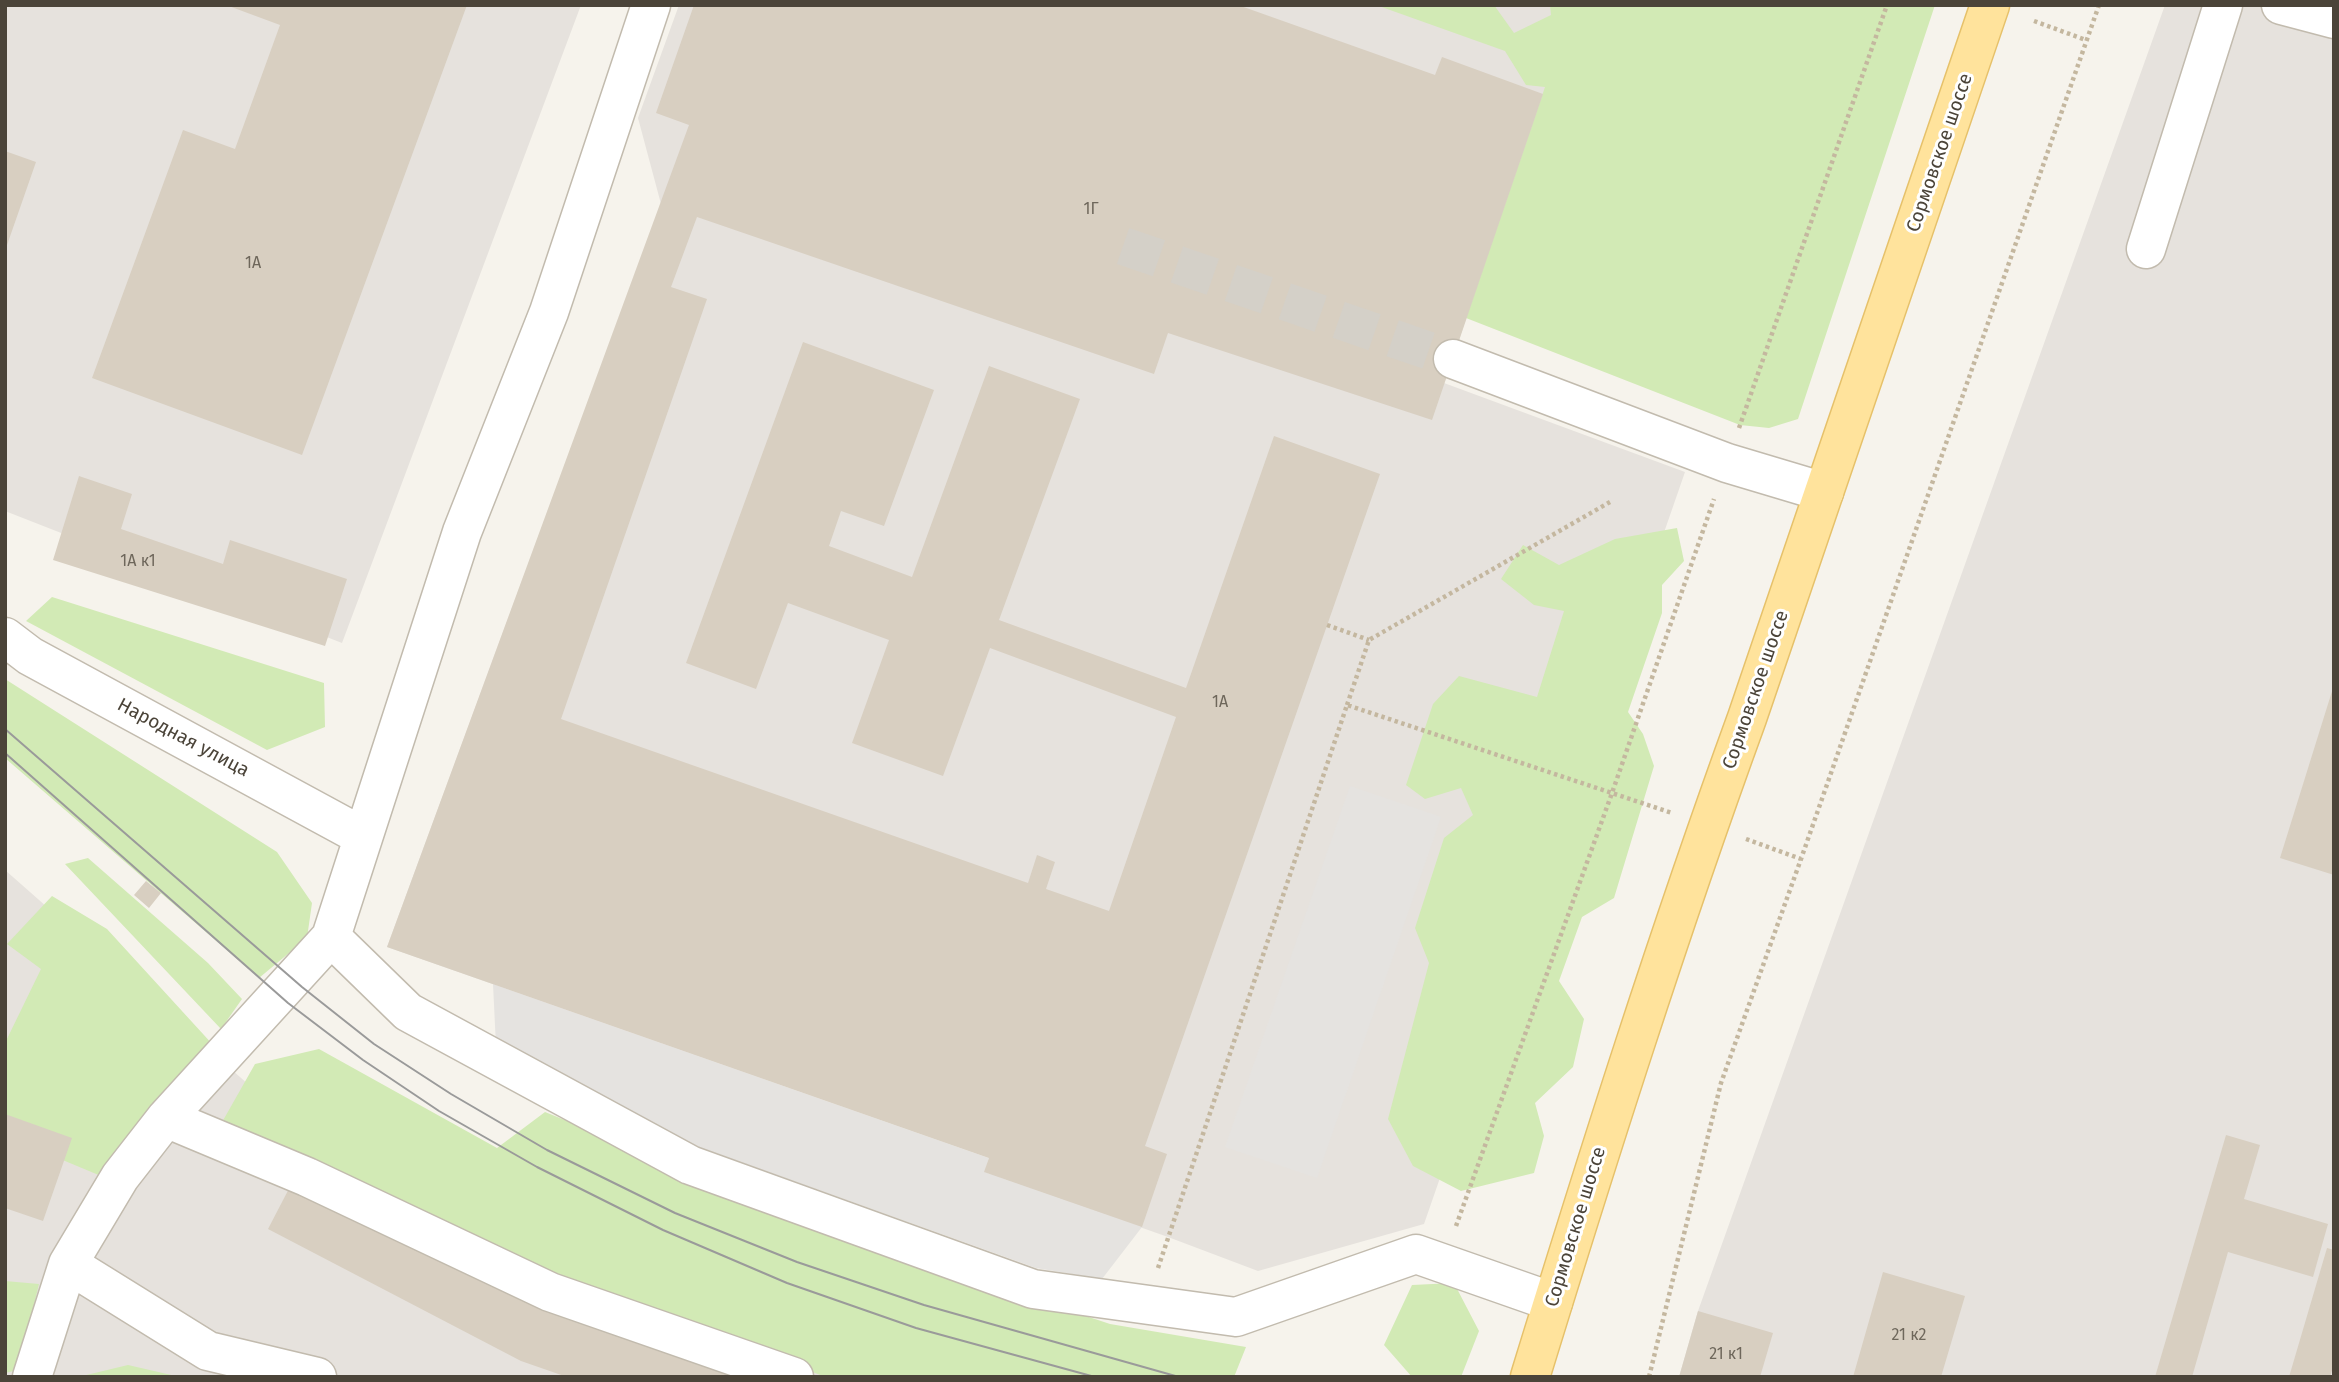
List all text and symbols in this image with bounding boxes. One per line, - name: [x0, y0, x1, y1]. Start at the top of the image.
- street label: Сормовское шоссе: [1902, 71, 1978, 235]
- house number: 1Г: [1083, 200, 1099, 220]
- house number: 1А: [245, 254, 261, 274]
- house number: 1А к1: [120, 552, 156, 572]
- street label: Сормовское шоссе: [1718, 608, 1794, 772]
- house number: 1А: [1212, 693, 1228, 713]
- street label: Народная улица: [113, 694, 253, 782]
- street label: Сормовское шоссе: [1541, 1144, 1611, 1310]
- house number: 21 к2: [1892, 1326, 1926, 1346]
- house number: 21 к1: [1709, 1345, 1743, 1365]

